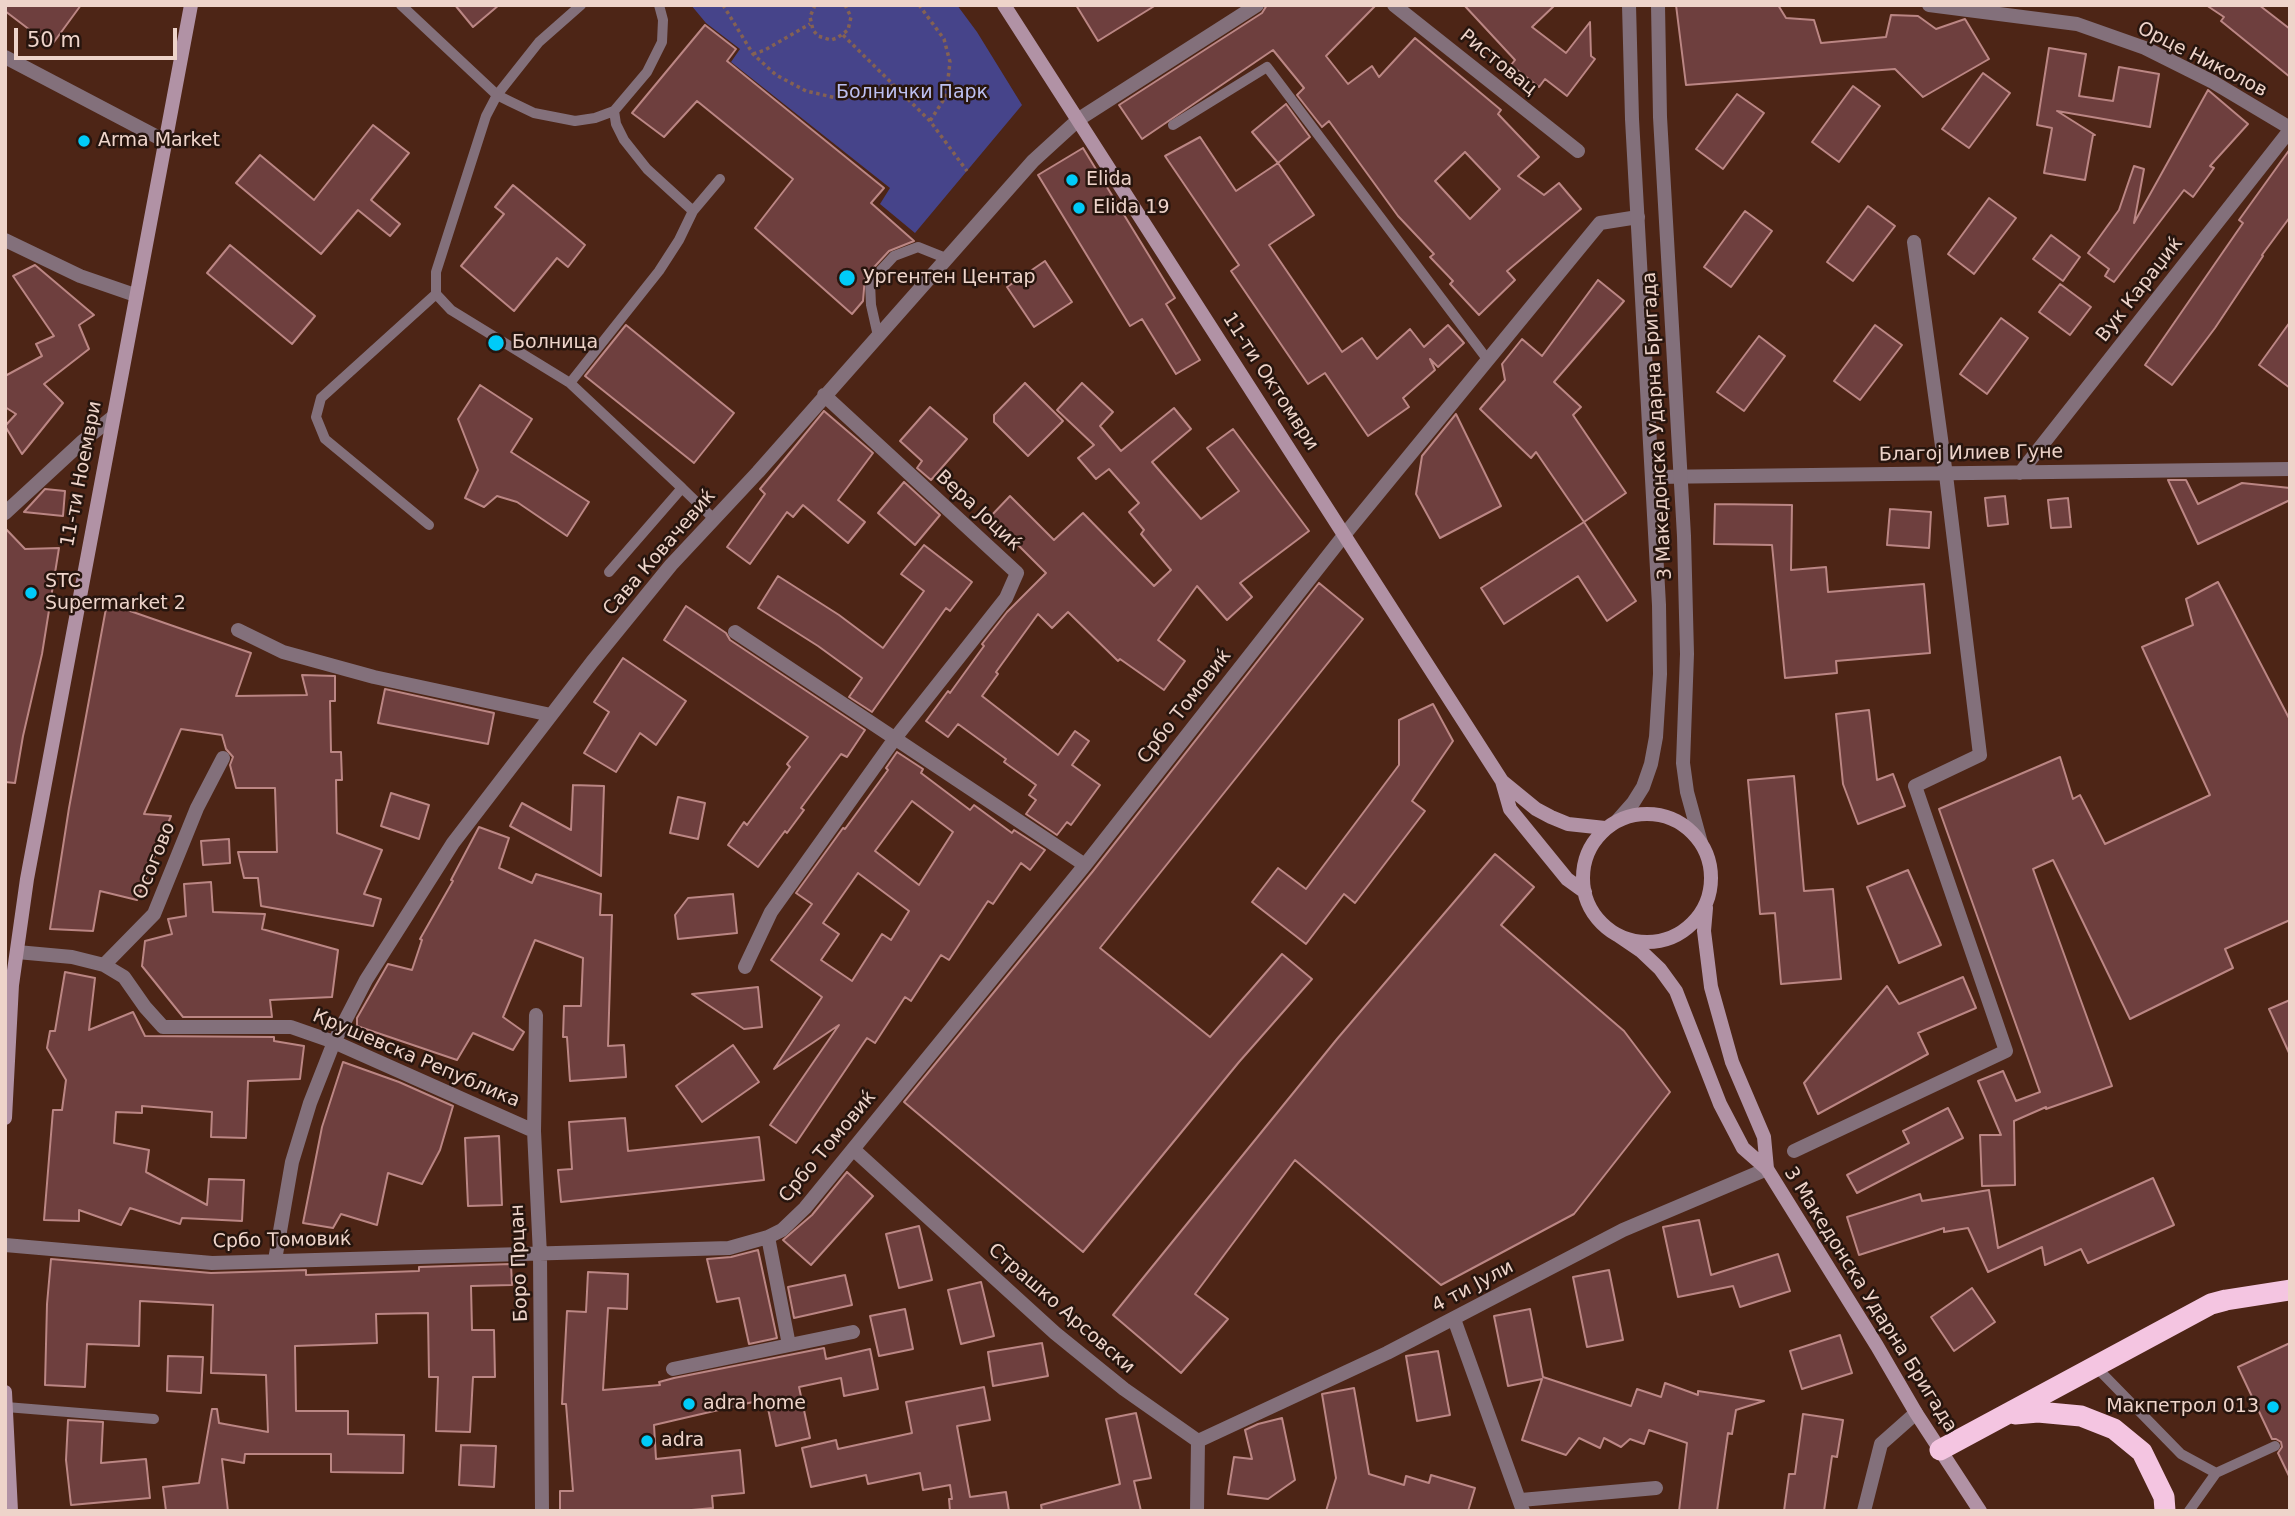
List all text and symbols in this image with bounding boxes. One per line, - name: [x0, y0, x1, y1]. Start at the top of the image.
- scale bar: [18, 14, 180, 58]
- street label: Орце Николов: [2133, 18, 2271, 102]
- street label: Ристовац: [1455, 25, 1541, 101]
- text: 50 m: [27, 28, 81, 52]
- park label: Болнички Парк: [836, 82, 988, 104]
- place label: Arma Market: [98, 130, 220, 152]
- marker: Arma Market: [76, 133, 92, 149]
- place label: Elida: [1086, 169, 1132, 191]
- marker: Elida: [1064, 172, 1080, 188]
- place label: Elida 19: [1093, 197, 1169, 219]
- marker: Elida 19: [1071, 200, 1087, 216]
- street label: Вук Караџиќ: [2092, 233, 2188, 347]
- place label: Ургентен Центар: [863, 267, 1036, 289]
- marker: Ургентен Центар: [837, 268, 857, 288]
- street label: 3 Македонска Ударна Бригада: [1639, 271, 1677, 581]
- street label: 11-ти Октомври: [1217, 309, 1323, 455]
- place label: Болница: [512, 332, 598, 354]
- marker: Болница: [486, 333, 506, 353]
- street label: 11-ти Ноември: [57, 399, 107, 549]
- street label: Благој Илиев Гуне: [1879, 441, 2063, 467]
- street label: Вера Јоциќ: [931, 466, 1025, 556]
- street label: Сава Ковачевиќ: [599, 485, 721, 621]
- place label: STC Supermarket 2: [45, 571, 186, 615]
- marker: STC Supermarket 2: [23, 585, 39, 601]
- street label: Србо Томовиќ: [1133, 645, 1237, 769]
- street label: Осогово: [129, 819, 181, 903]
- street label: Крушевска Република: [309, 1005, 523, 1113]
- street label: Србо Томовиќ: [775, 1086, 881, 1208]
- street label: 3 Македонска Ударна Бригада: [1779, 1163, 1961, 1437]
- street label: Боро Прцан: [507, 1204, 533, 1322]
- street label: Србо Томовиќ: [212, 1228, 352, 1254]
- street label: Страшко Арсовски: [983, 1239, 1139, 1379]
- street label: 4 ти Јули: [1428, 1256, 1518, 1318]
- place label: adra home: [703, 1393, 806, 1415]
- marker: adra home: [681, 1396, 697, 1412]
- place label: Макпетрол 013: [2106, 1396, 2259, 1418]
- marker: Макпетрол 013: [2265, 1399, 2281, 1415]
- place label: adra: [661, 1430, 704, 1452]
- marker: adra: [639, 1433, 655, 1449]

